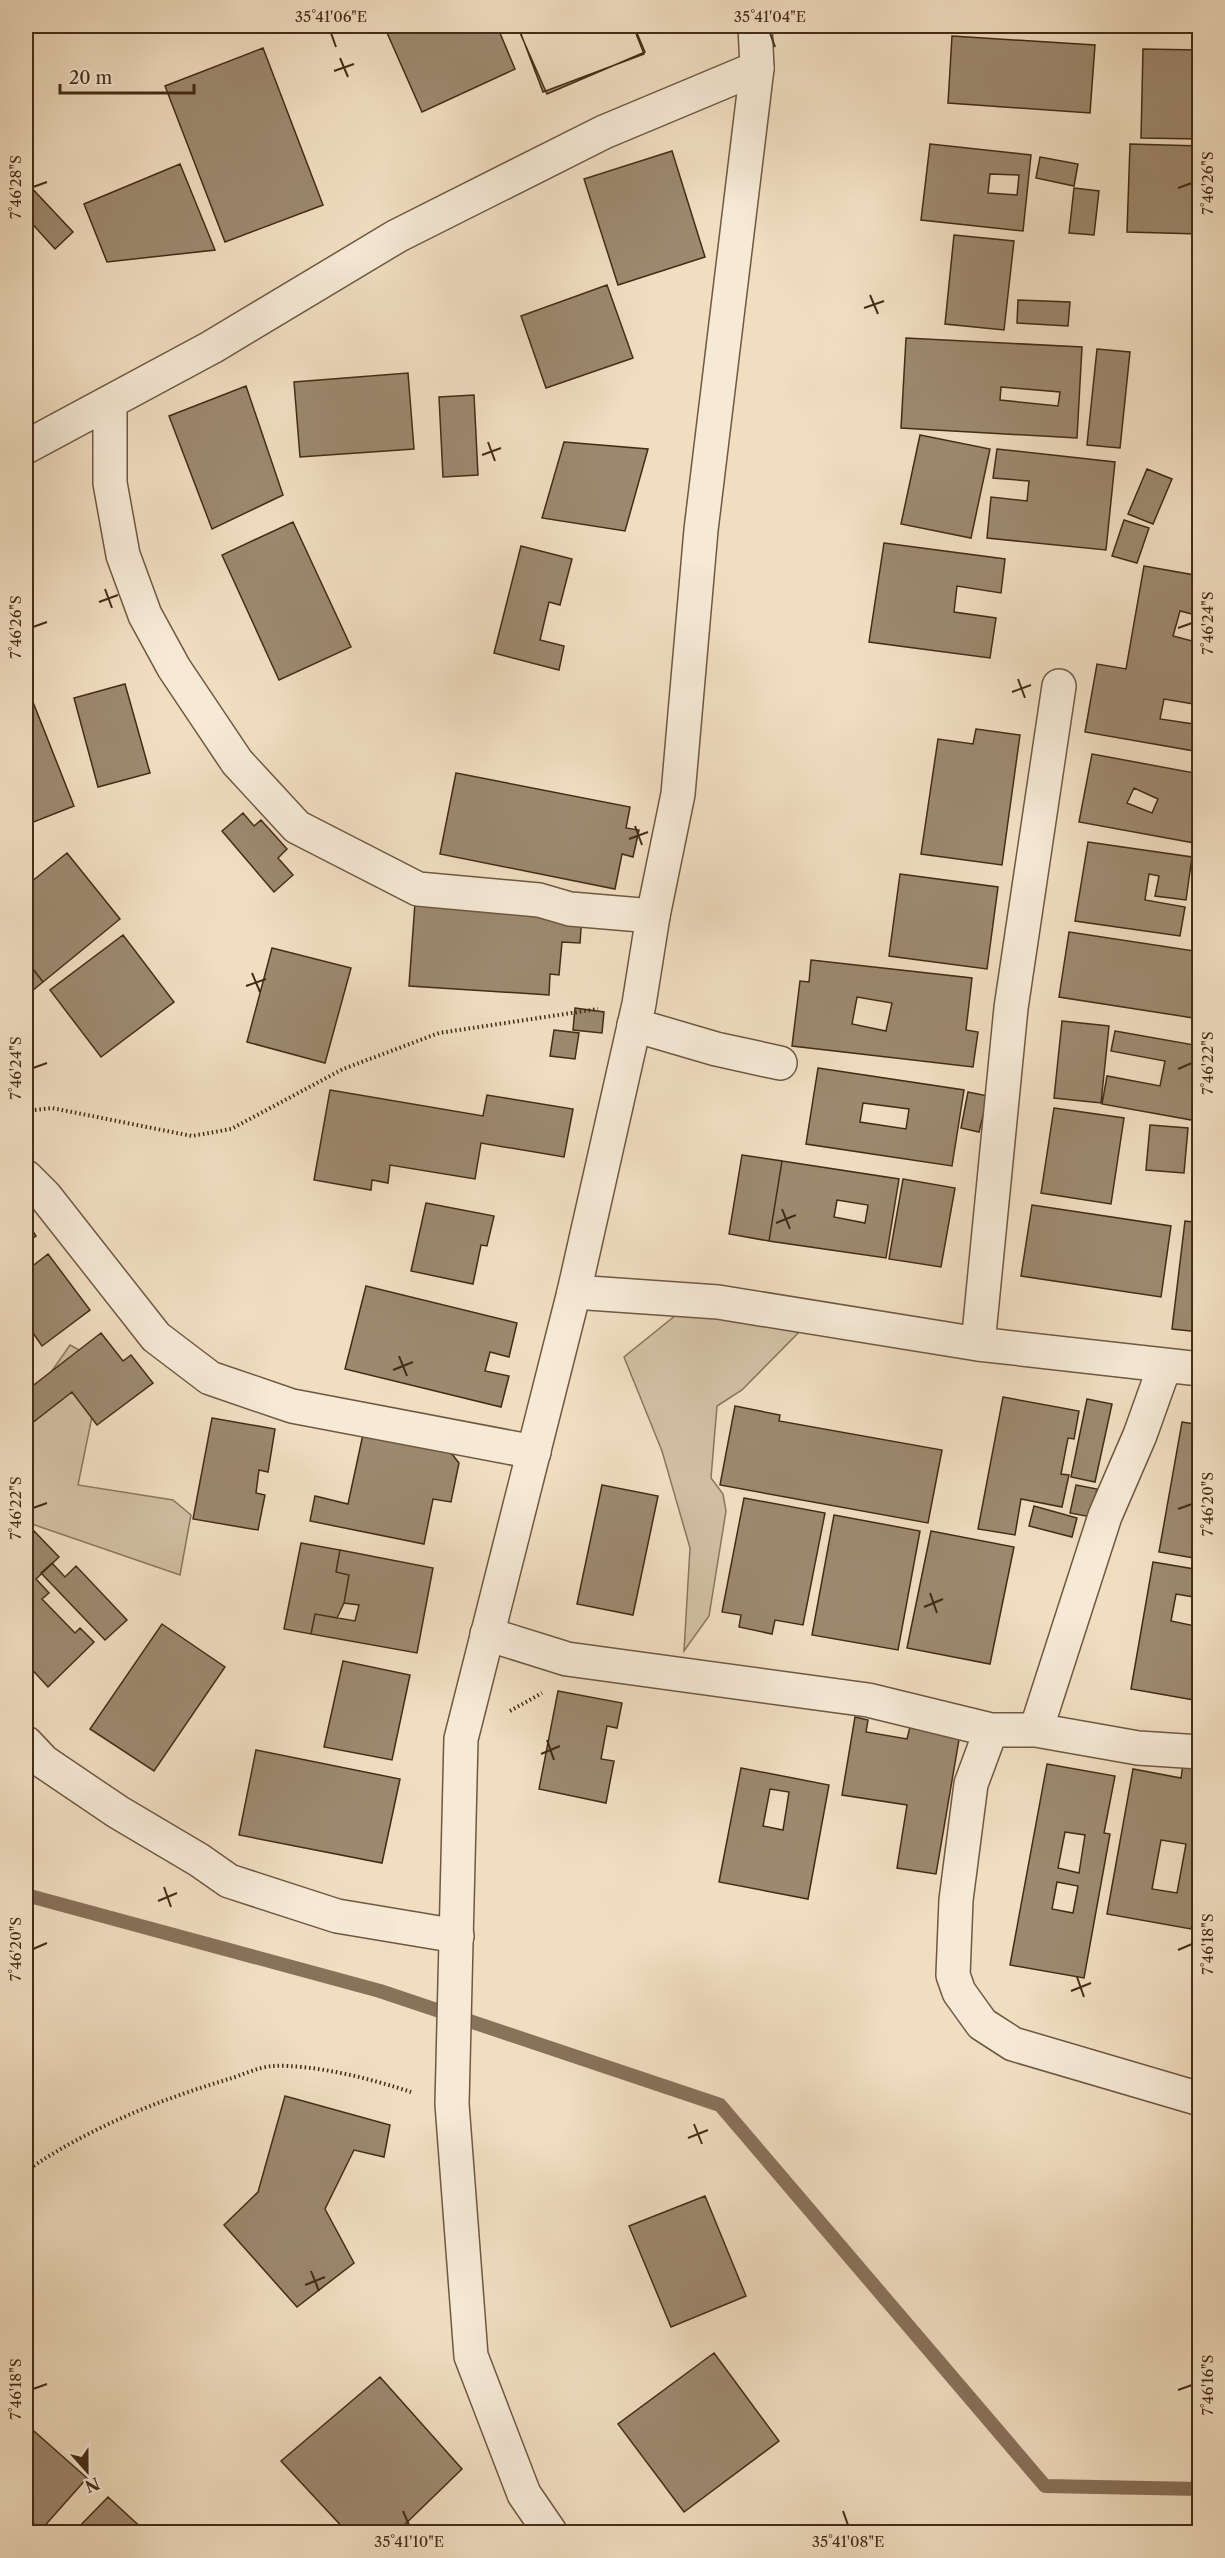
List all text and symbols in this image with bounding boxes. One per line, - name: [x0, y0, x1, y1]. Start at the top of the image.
- text: 35°41'06"E: [295, 7, 367, 26]
- text: 35°41'04"E: [734, 7, 806, 26]
- scale bar: [60, 57, 194, 95]
- text: 20 m: [69, 67, 113, 89]
- text: 7°46'26"S: [1198, 151, 1217, 215]
- text: 7°46'28"S: [6, 155, 25, 219]
- text: 7°46'24"S: [1198, 591, 1217, 655]
- text: 7°46'26"S: [6, 595, 25, 659]
- text: 7°46'22"S: [1198, 1031, 1217, 1095]
- text: 7°46'24"S: [6, 1036, 25, 1100]
- text: 7°46'20"S: [1198, 1472, 1217, 1536]
- text: 7°46'22"S: [6, 1476, 25, 1540]
- text: 7°46'18"S: [1198, 1913, 1217, 1975]
- text: 7°46'20"S: [6, 1917, 25, 1981]
- text: 7°46'16"S: [1198, 2354, 1217, 2416]
- text: 7°46'18"S: [6, 2358, 25, 2420]
- north arrow: [57, 2441, 117, 2501]
- text: N: [82, 2473, 102, 2497]
- text: 35°41'10"E: [374, 2532, 444, 2551]
- text: 35°41'08"E: [812, 2532, 884, 2551]

